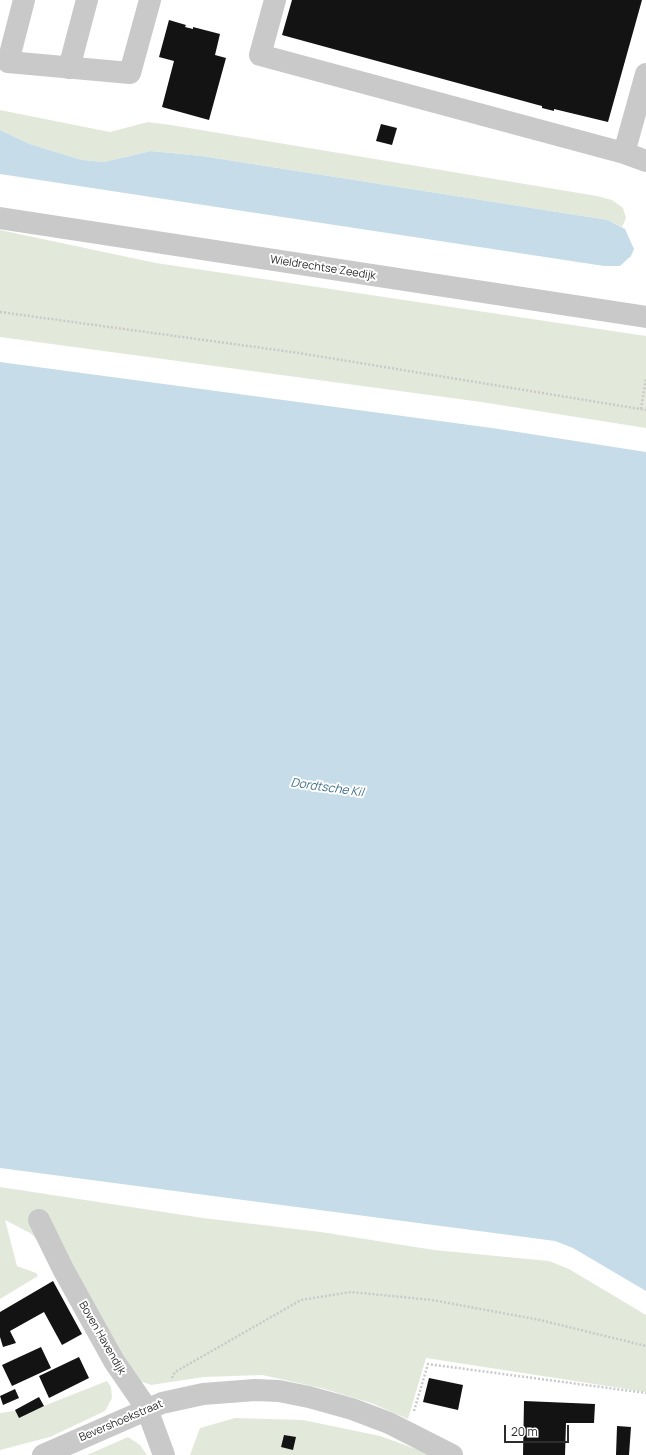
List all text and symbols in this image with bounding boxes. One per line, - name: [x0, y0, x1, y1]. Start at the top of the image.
- street label: Wieldrechtse Zeedijk: [269, 253, 377, 283]
- water label: Dordtsche Kil: [290, 776, 364, 800]
- street label: Boven Havendijk: [76, 1299, 128, 1377]
- street label: Bevershoekstraat: [77, 1397, 165, 1445]
- scale bar: [506, 1417, 571, 1443]
- text: 20 m: [511, 1423, 538, 1440]

